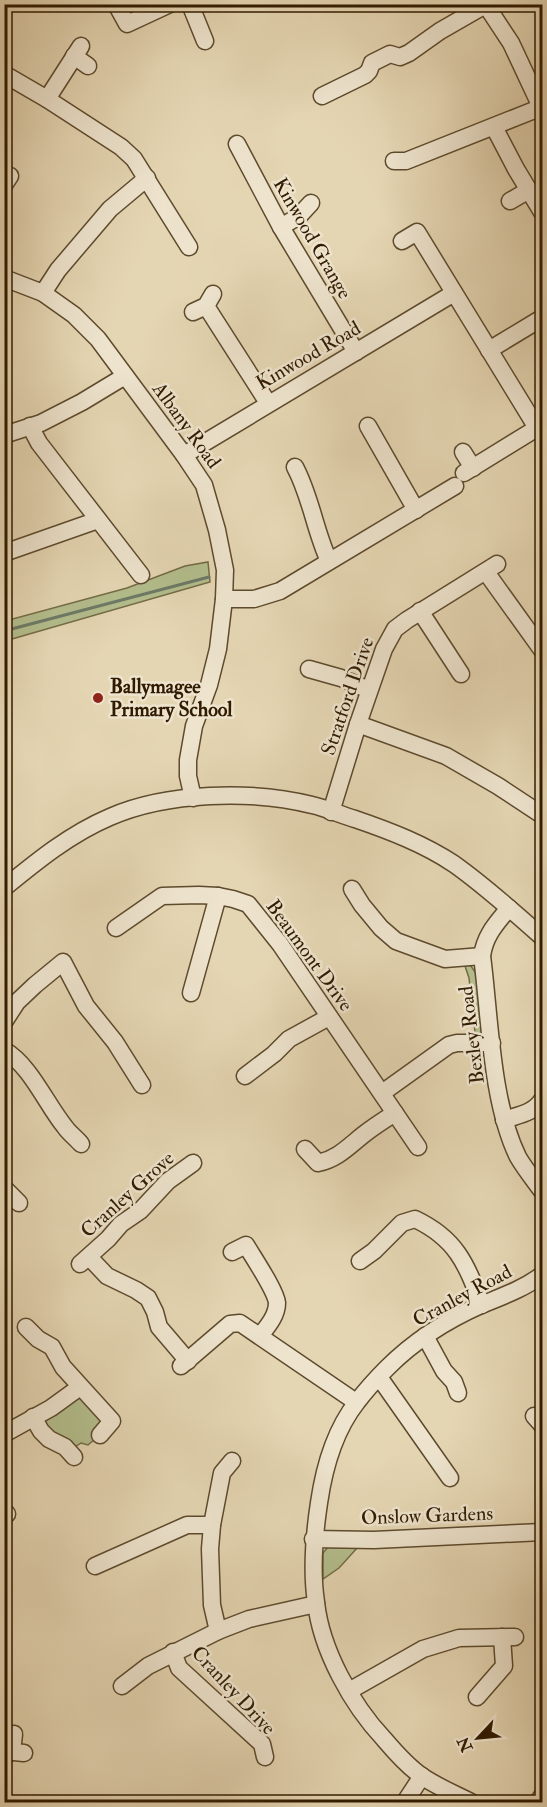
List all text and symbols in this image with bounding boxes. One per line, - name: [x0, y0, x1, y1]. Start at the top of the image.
- street label: Kinwood Grange: [268, 173, 357, 303]
- street label: Kinwood Road: [251, 315, 365, 395]
- street label: Albany Road: [146, 376, 226, 473]
- street label: Stratford Drive: [316, 634, 379, 758]
- place label: Ballymagee Primary School: [110, 674, 233, 723]
- marker: Ballymagee Primary School: [91, 691, 105, 705]
- street label: Beaumont Drive: [261, 895, 358, 1016]
- street label: Bexley Road: [453, 984, 490, 1085]
- street label: Cranley Grove: [75, 1146, 179, 1243]
- street label: Cranley Road: [408, 1259, 516, 1332]
- street label: Onslow Gardens: [361, 1501, 494, 1530]
- street label: Cranley Drive: [186, 1641, 281, 1740]
- north arrow: [448, 1708, 508, 1768]
- text: N: [453, 1733, 478, 1756]

